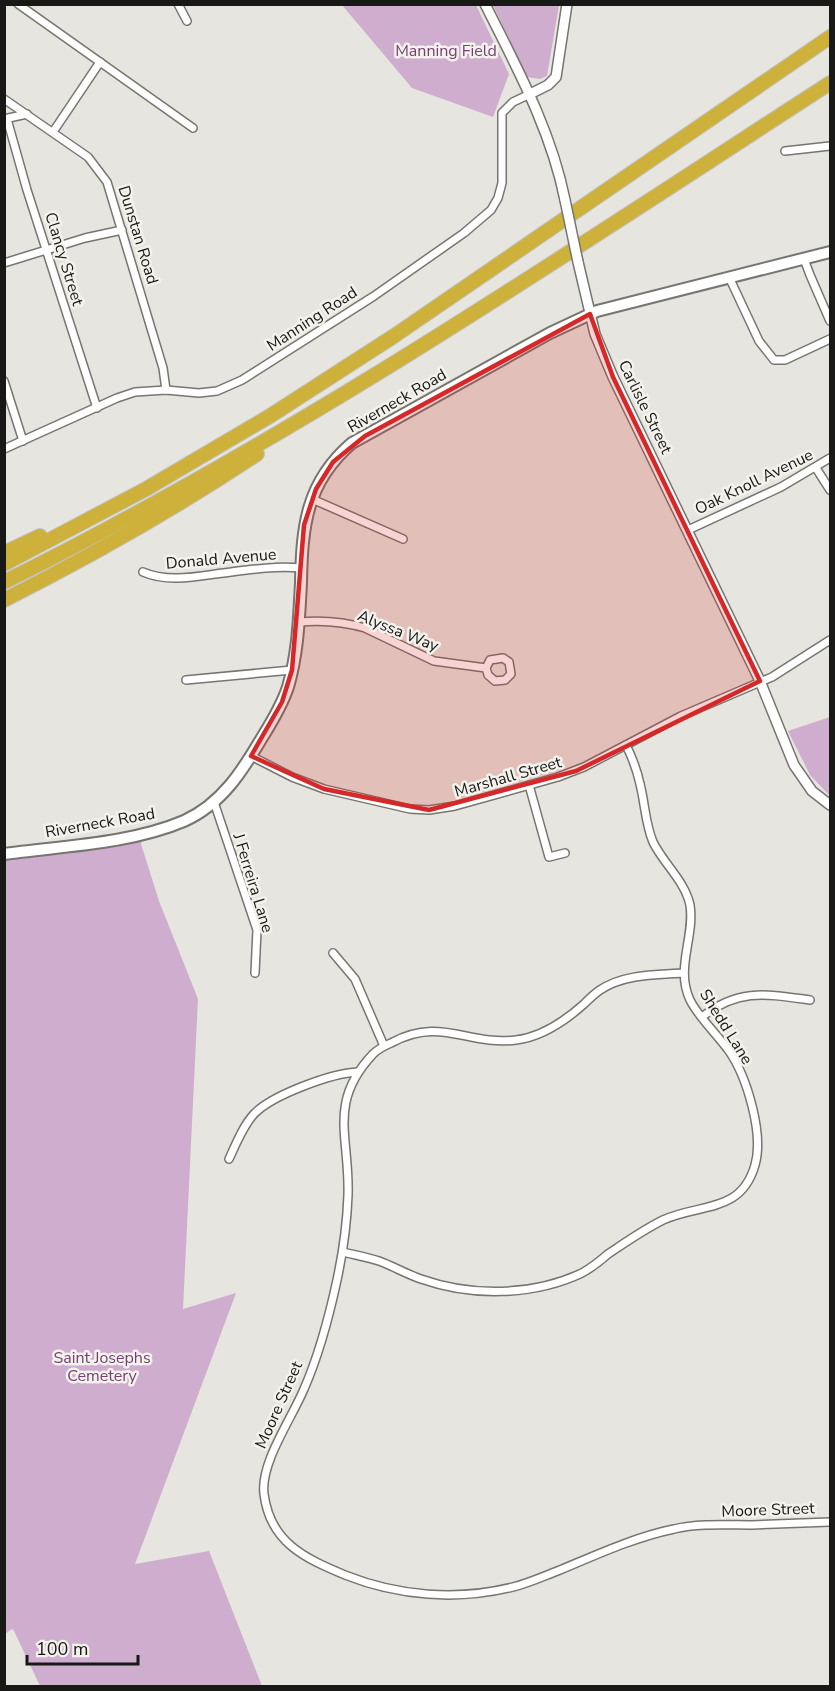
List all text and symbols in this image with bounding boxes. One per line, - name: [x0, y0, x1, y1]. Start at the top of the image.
- park label: Manning Field: [395, 40, 497, 62]
- street label: Dunstan Road: [113, 183, 163, 287]
- street label: Clancy Street: [39, 210, 89, 309]
- street label: Manning Road: [262, 281, 362, 357]
- street label: Carlisle Street: [613, 356, 677, 458]
- street label: Riverneck Road: [343, 364, 451, 438]
- street label: Oak Knoll Avenue: [691, 444, 817, 520]
- street label: Donald Avenue: [165, 543, 277, 575]
- street label: Alyssa Way: [354, 605, 443, 658]
- street label: Marshall Street: [452, 751, 564, 803]
- street label: Riverneck Road: [43, 803, 157, 843]
- street label: J Ferreira Lane: [227, 830, 279, 935]
- street label: Shedd Lane: [694, 985, 758, 1069]
- park label: Saint Josephs Cemetery: [53, 1347, 151, 1387]
- street label: Moore Street: [250, 1358, 308, 1452]
- street label: Moore Street: [721, 1497, 815, 1523]
- scale bar: [27, 1628, 138, 1666]
- text: 100 m: [36, 1637, 88, 1661]

